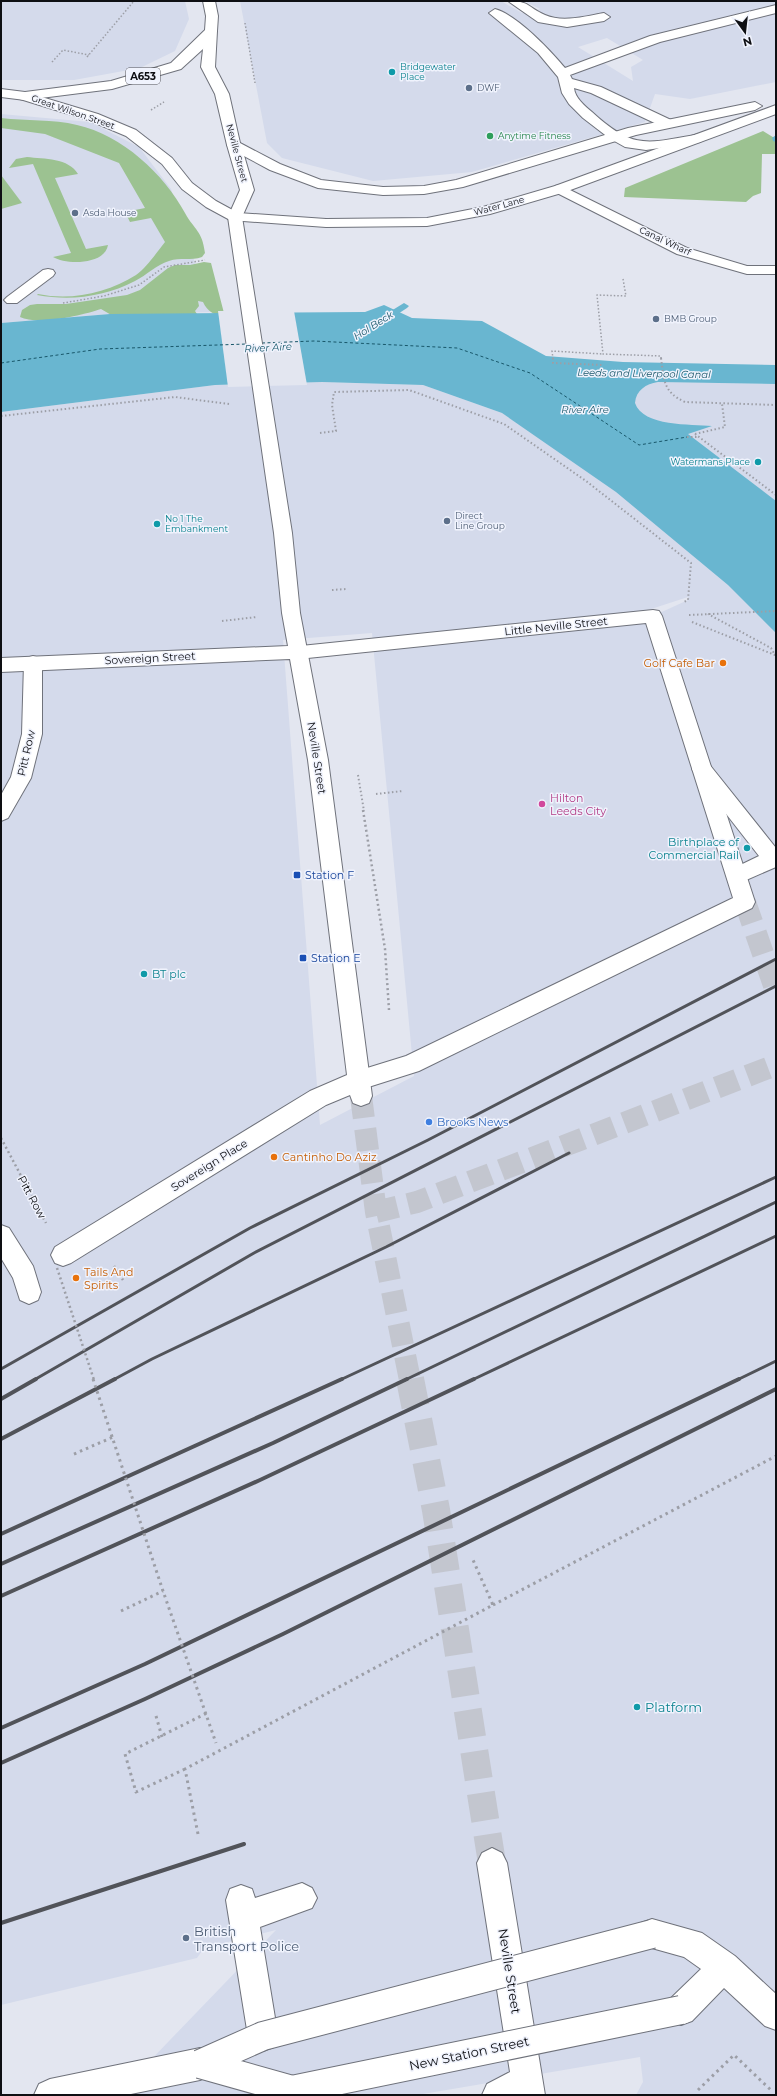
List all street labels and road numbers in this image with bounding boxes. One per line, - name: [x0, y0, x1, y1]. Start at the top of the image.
- road number: A653: [126, 68, 160, 84]
- street label: Great Wilson Street: [30, 92, 117, 131]
- street label: Neville Street: [224, 123, 251, 184]
- street label: Water Lane: [472, 193, 526, 218]
- street label: Canal Wharf: [638, 224, 694, 258]
- street label: Little Neville Street: [504, 614, 609, 638]
- street label: Sovereign Street: [104, 649, 196, 667]
- street label: Neville Street: [304, 721, 330, 796]
- street label: Pitt Row: [14, 728, 38, 777]
- street label: Sovereign Place: [168, 1136, 250, 1194]
- street label: Pitt Row: [15, 1173, 49, 1221]
- street label: Neville Street: [495, 1927, 525, 2015]
- street label: New Station Street: [408, 2032, 530, 2074]

